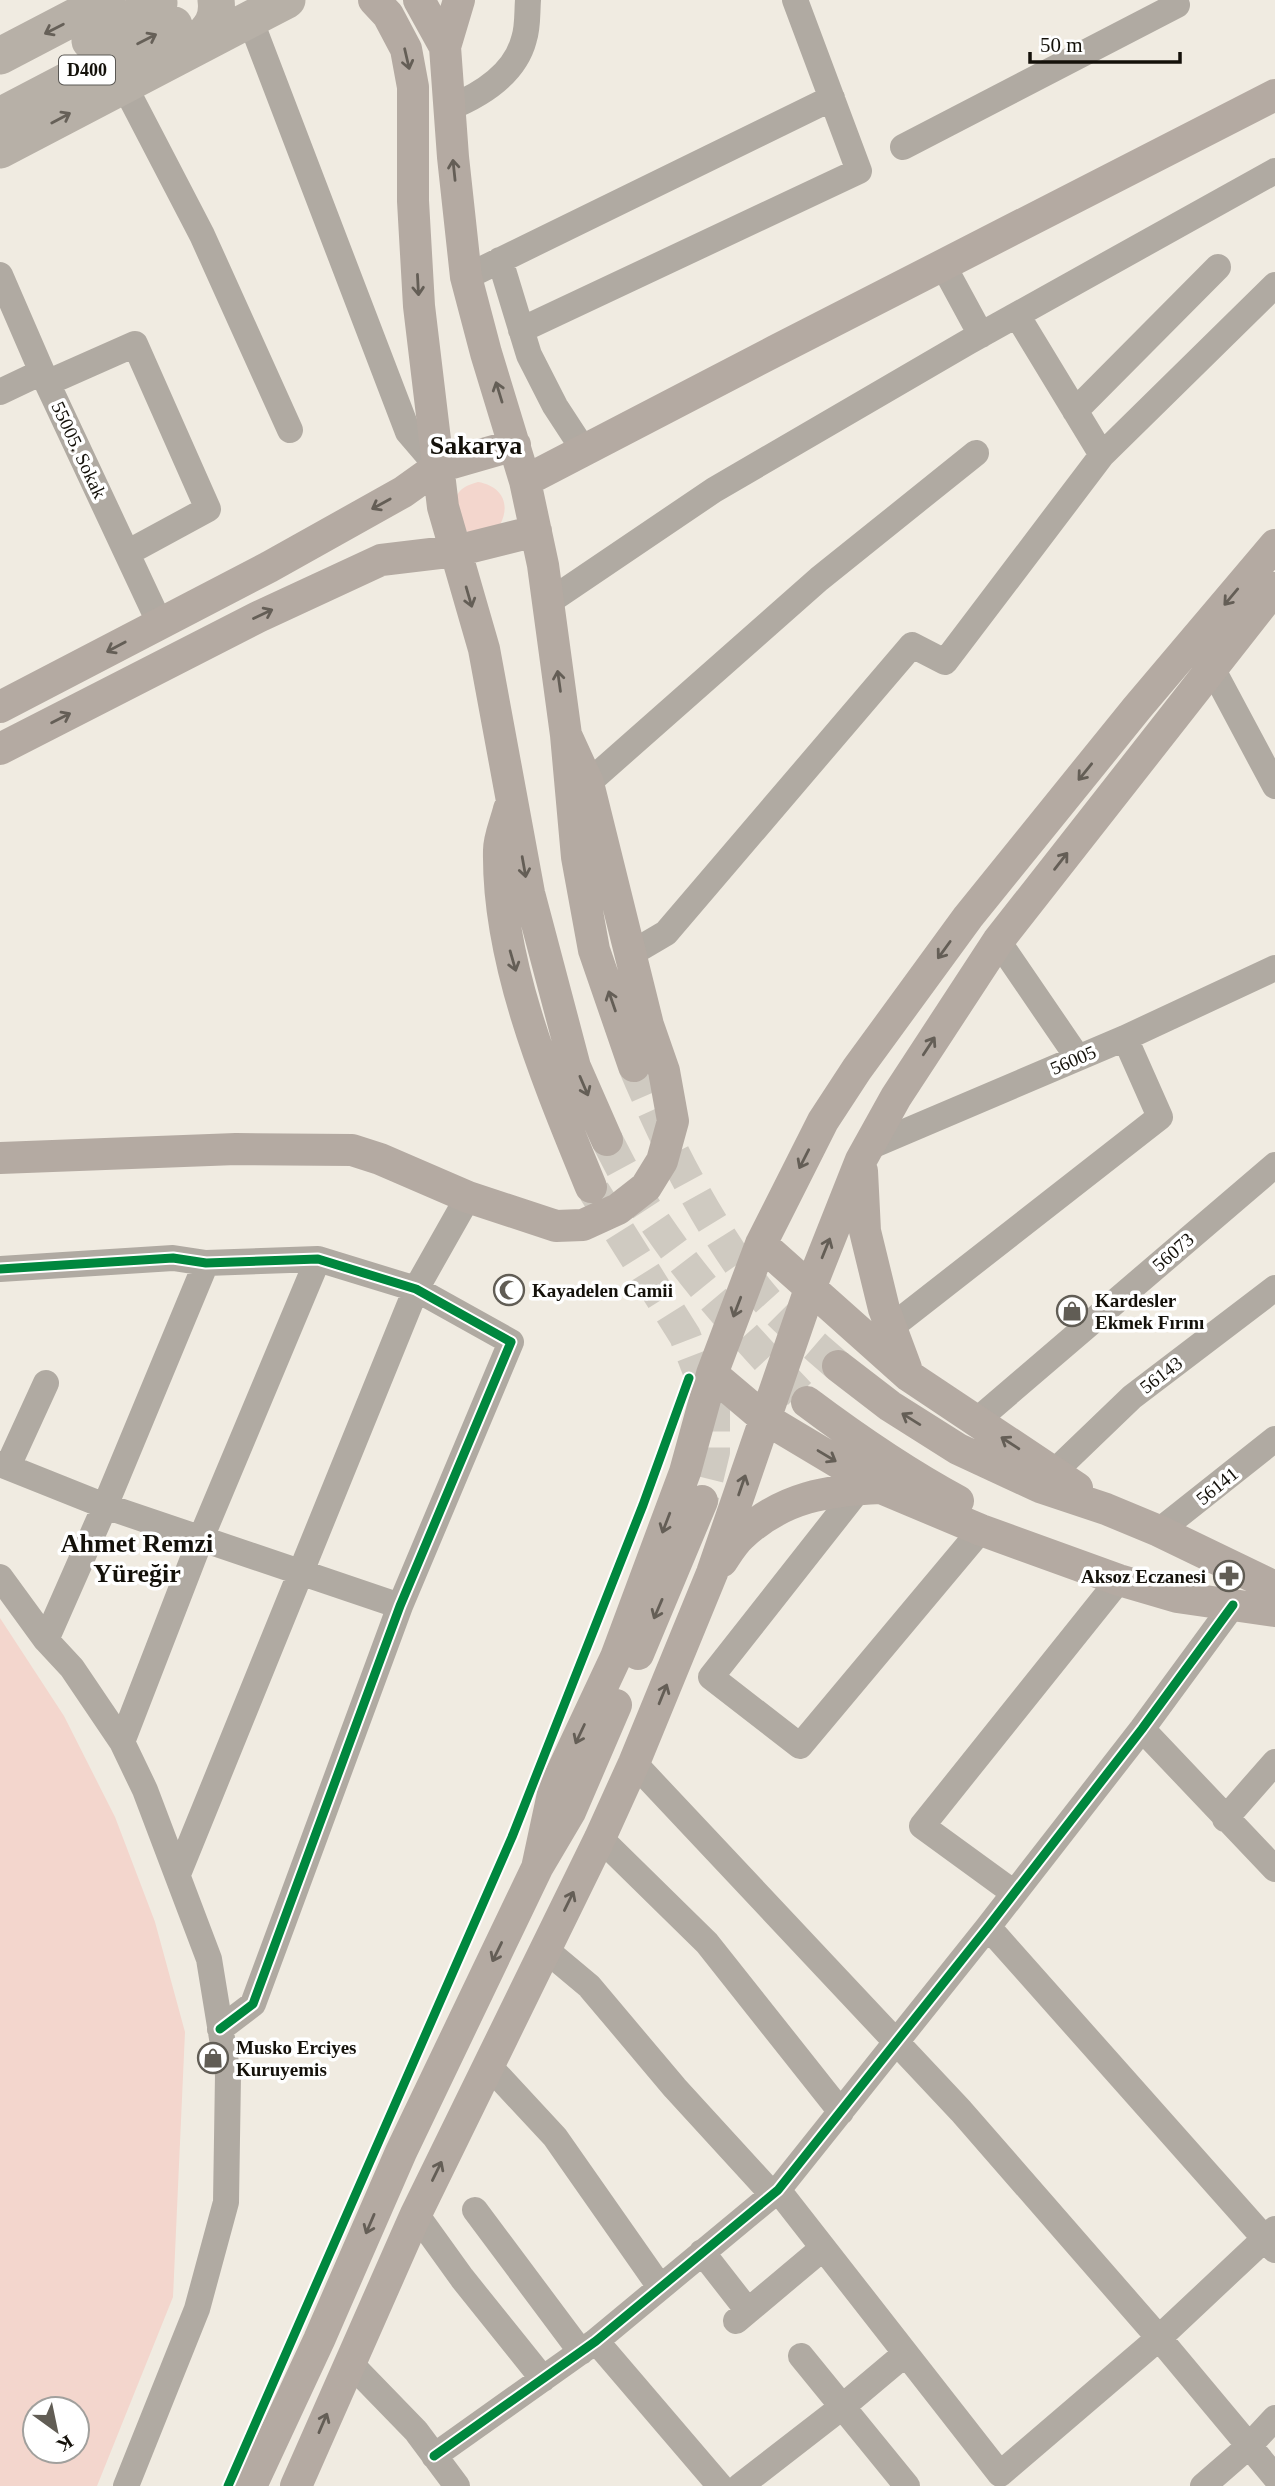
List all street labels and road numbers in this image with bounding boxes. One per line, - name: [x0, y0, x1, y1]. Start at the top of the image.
- road number: D400: [59, 56, 115, 84]
- street label: 55005. Sokak: [47, 398, 111, 502]
- street label: 56005: [1047, 1041, 1099, 1079]
- street label: 56073: [1148, 1228, 1198, 1276]
- street label: 56143: [1136, 1352, 1186, 1398]
- street label: 56141: [1192, 1463, 1242, 1509]

